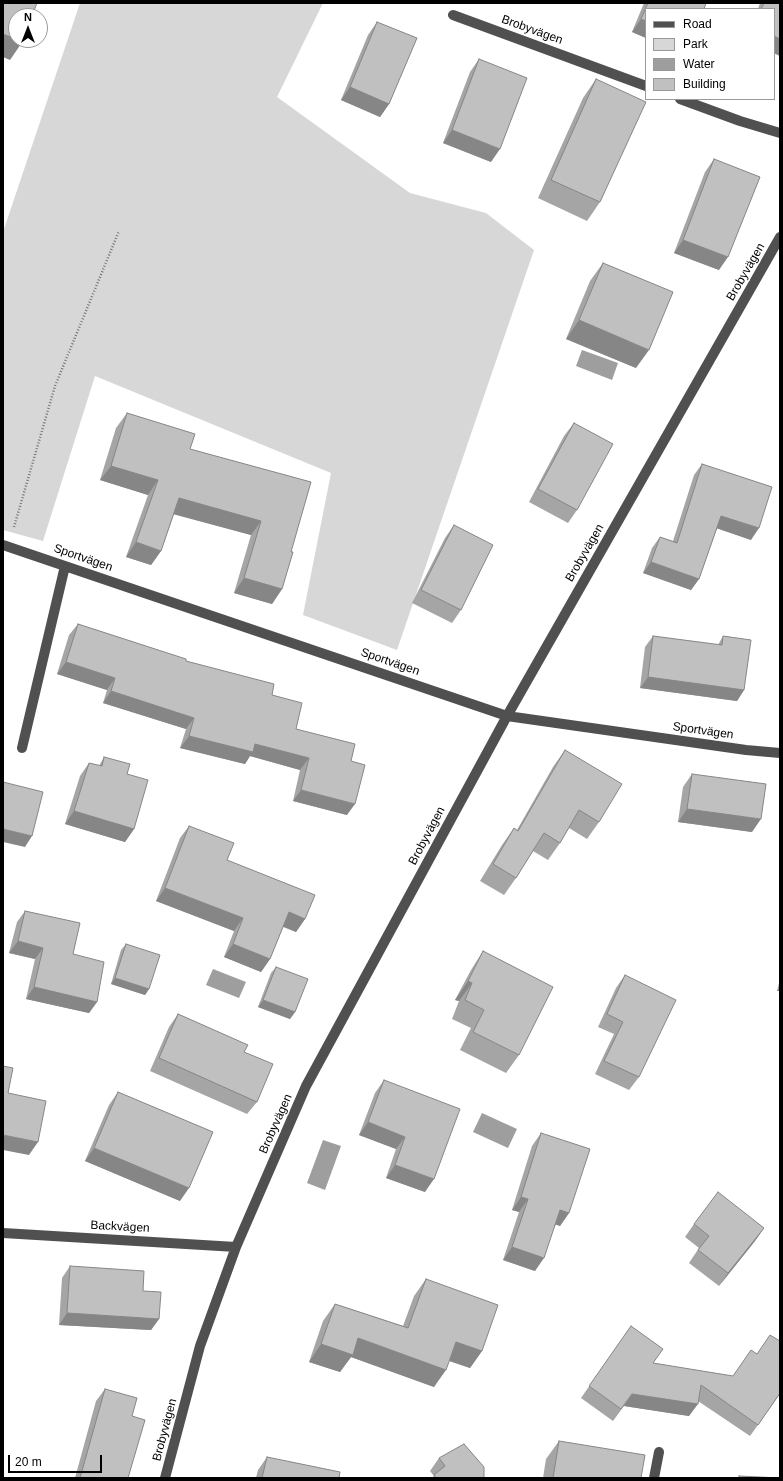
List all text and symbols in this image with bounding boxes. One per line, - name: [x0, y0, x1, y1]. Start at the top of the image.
- north arrow: [8, 8, 48, 48]
- legend: [645, 8, 775, 100]
- text: N: [24, 11, 32, 23]
- street label: Brobyvägen: [499, 12, 565, 48]
- text: Road: [683, 17, 712, 31]
- text: Park: [683, 37, 708, 51]
- text: Water: [683, 57, 715, 71]
- text: Building: [683, 77, 726, 91]
- street label: Brobyvägen: [724, 241, 768, 303]
- street label: Brobyvägen: [563, 522, 607, 584]
- street label: Sportvägen: [52, 541, 114, 575]
- street label: Sportvägen: [359, 645, 421, 679]
- street label: Sportvägen: [672, 720, 734, 742]
- street label: Brobyvägen: [406, 804, 448, 868]
- street label: Brobyvägen: [256, 1092, 296, 1156]
- street label: Backvägen: [90, 1218, 150, 1236]
- street label: Brobyvägen: [150, 1397, 180, 1463]
- scale bar: [10, 1447, 104, 1473]
- text: 20 m: [15, 1455, 42, 1469]

